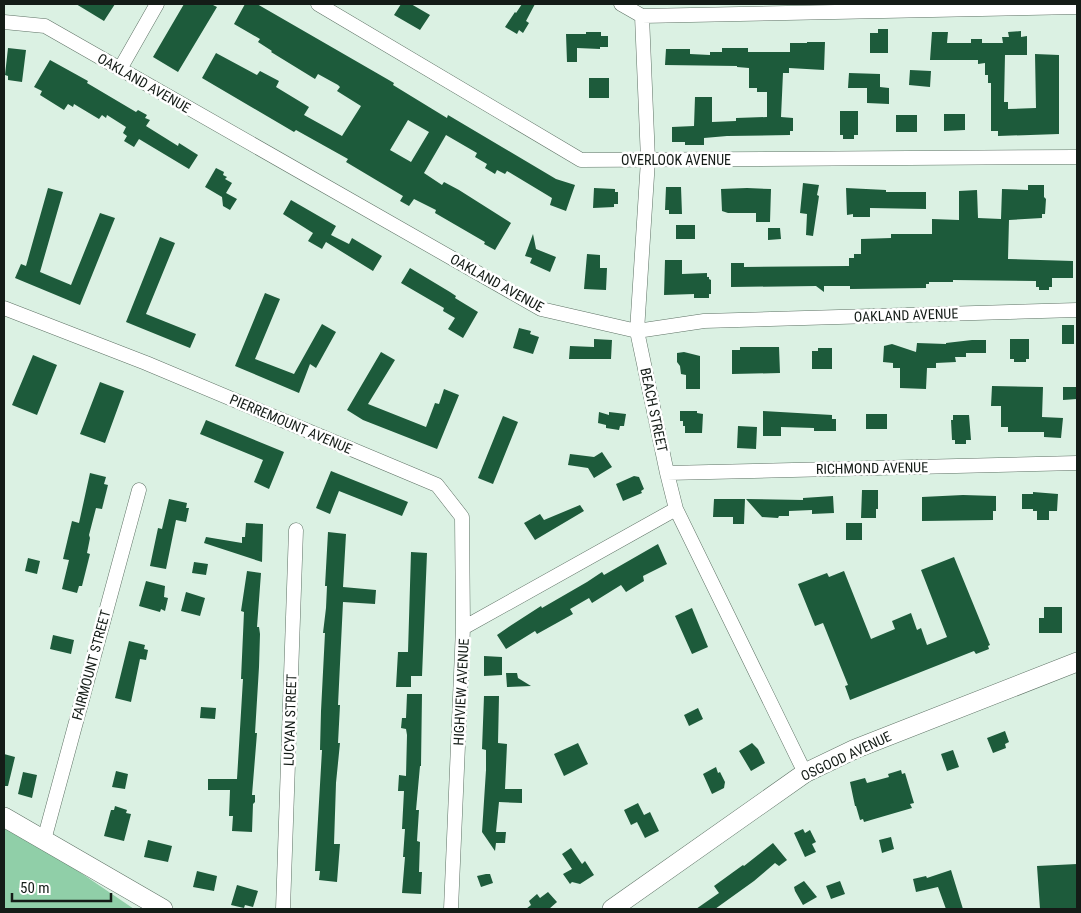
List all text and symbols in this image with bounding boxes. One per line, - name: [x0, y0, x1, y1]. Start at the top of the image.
- street label: OAKLAND AVENUE: [95, 50, 193, 116]
- street label: OVERLOOK AVENUE: [621, 152, 731, 168]
- street label: OAKLAND AVENUE: [447, 251, 547, 315]
- street label: OAKLAND AVENUE: [853, 305, 959, 325]
- street label: BEACH STREET: [637, 366, 671, 454]
- street label: PIERREMOUNT AVENUE: [227, 391, 355, 457]
- street label: RICHMOND AVENUE: [816, 459, 928, 477]
- street label: FAIRMOUNT STREET: [69, 608, 113, 722]
- street label: HIGHVIEW AVENUE: [450, 638, 472, 746]
- street label: LUCYAN STREET: [280, 674, 300, 766]
- street label: OSGOOD AVENUE: [798, 728, 894, 784]
- scale bar: [12, 870, 111, 902]
- text: 50 m: [20, 879, 50, 897]

